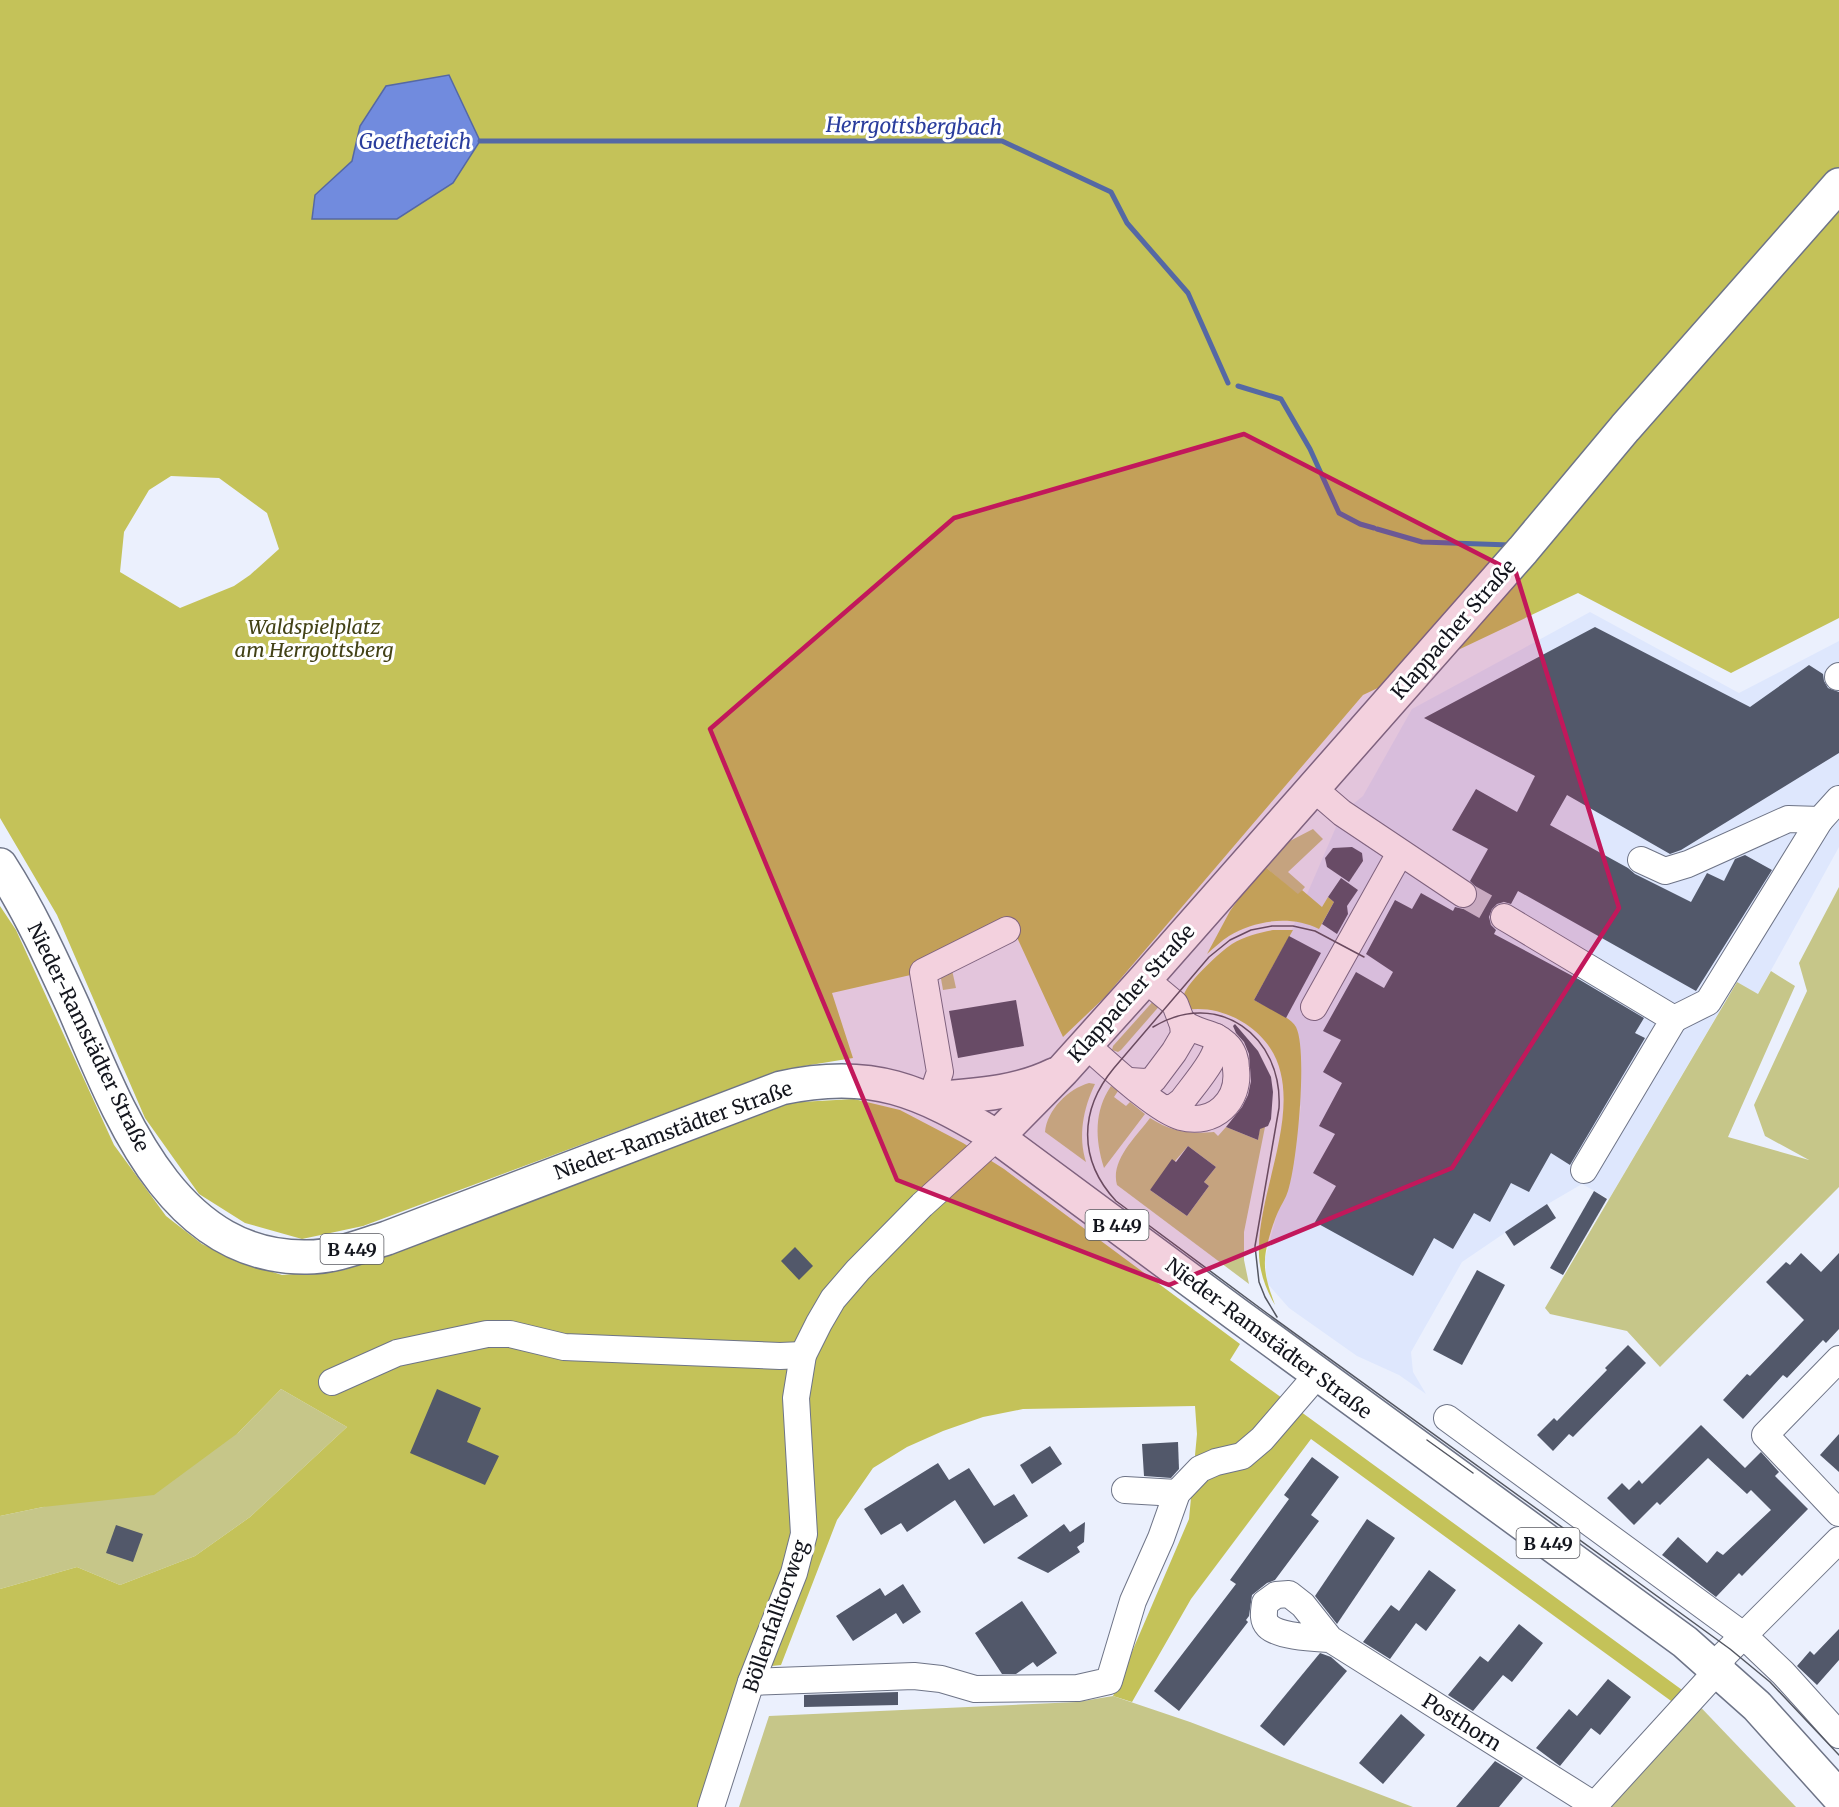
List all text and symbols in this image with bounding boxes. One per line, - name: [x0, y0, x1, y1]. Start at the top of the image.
- water label: Herrgottsbergbach: [825, 111, 1002, 141]
- water label: Goetheteich: [359, 128, 471, 155]
- street label: Klappacher Straße: [1385, 554, 1521, 704]
- park label: Waldspielplatz am Herrgottsberg: [235, 614, 393, 662]
- street label: Nieder-Ramstädter Straße: [23, 918, 155, 1156]
- street label: Klappacher Straße: [1062, 919, 1200, 1067]
- street label: Nieder-Ramstädter Straße: [550, 1075, 796, 1185]
- road number: B 449: [1086, 1210, 1148, 1240]
- road number: B 449: [320, 1234, 384, 1264]
- street label: Nieder-Ramstädter Straße: [1161, 1252, 1377, 1424]
- road number: B 449: [1516, 1528, 1580, 1558]
- street label: Böllenfalltorweg: [737, 1536, 813, 1696]
- street label: Posthorn: [1418, 1688, 1506, 1756]

